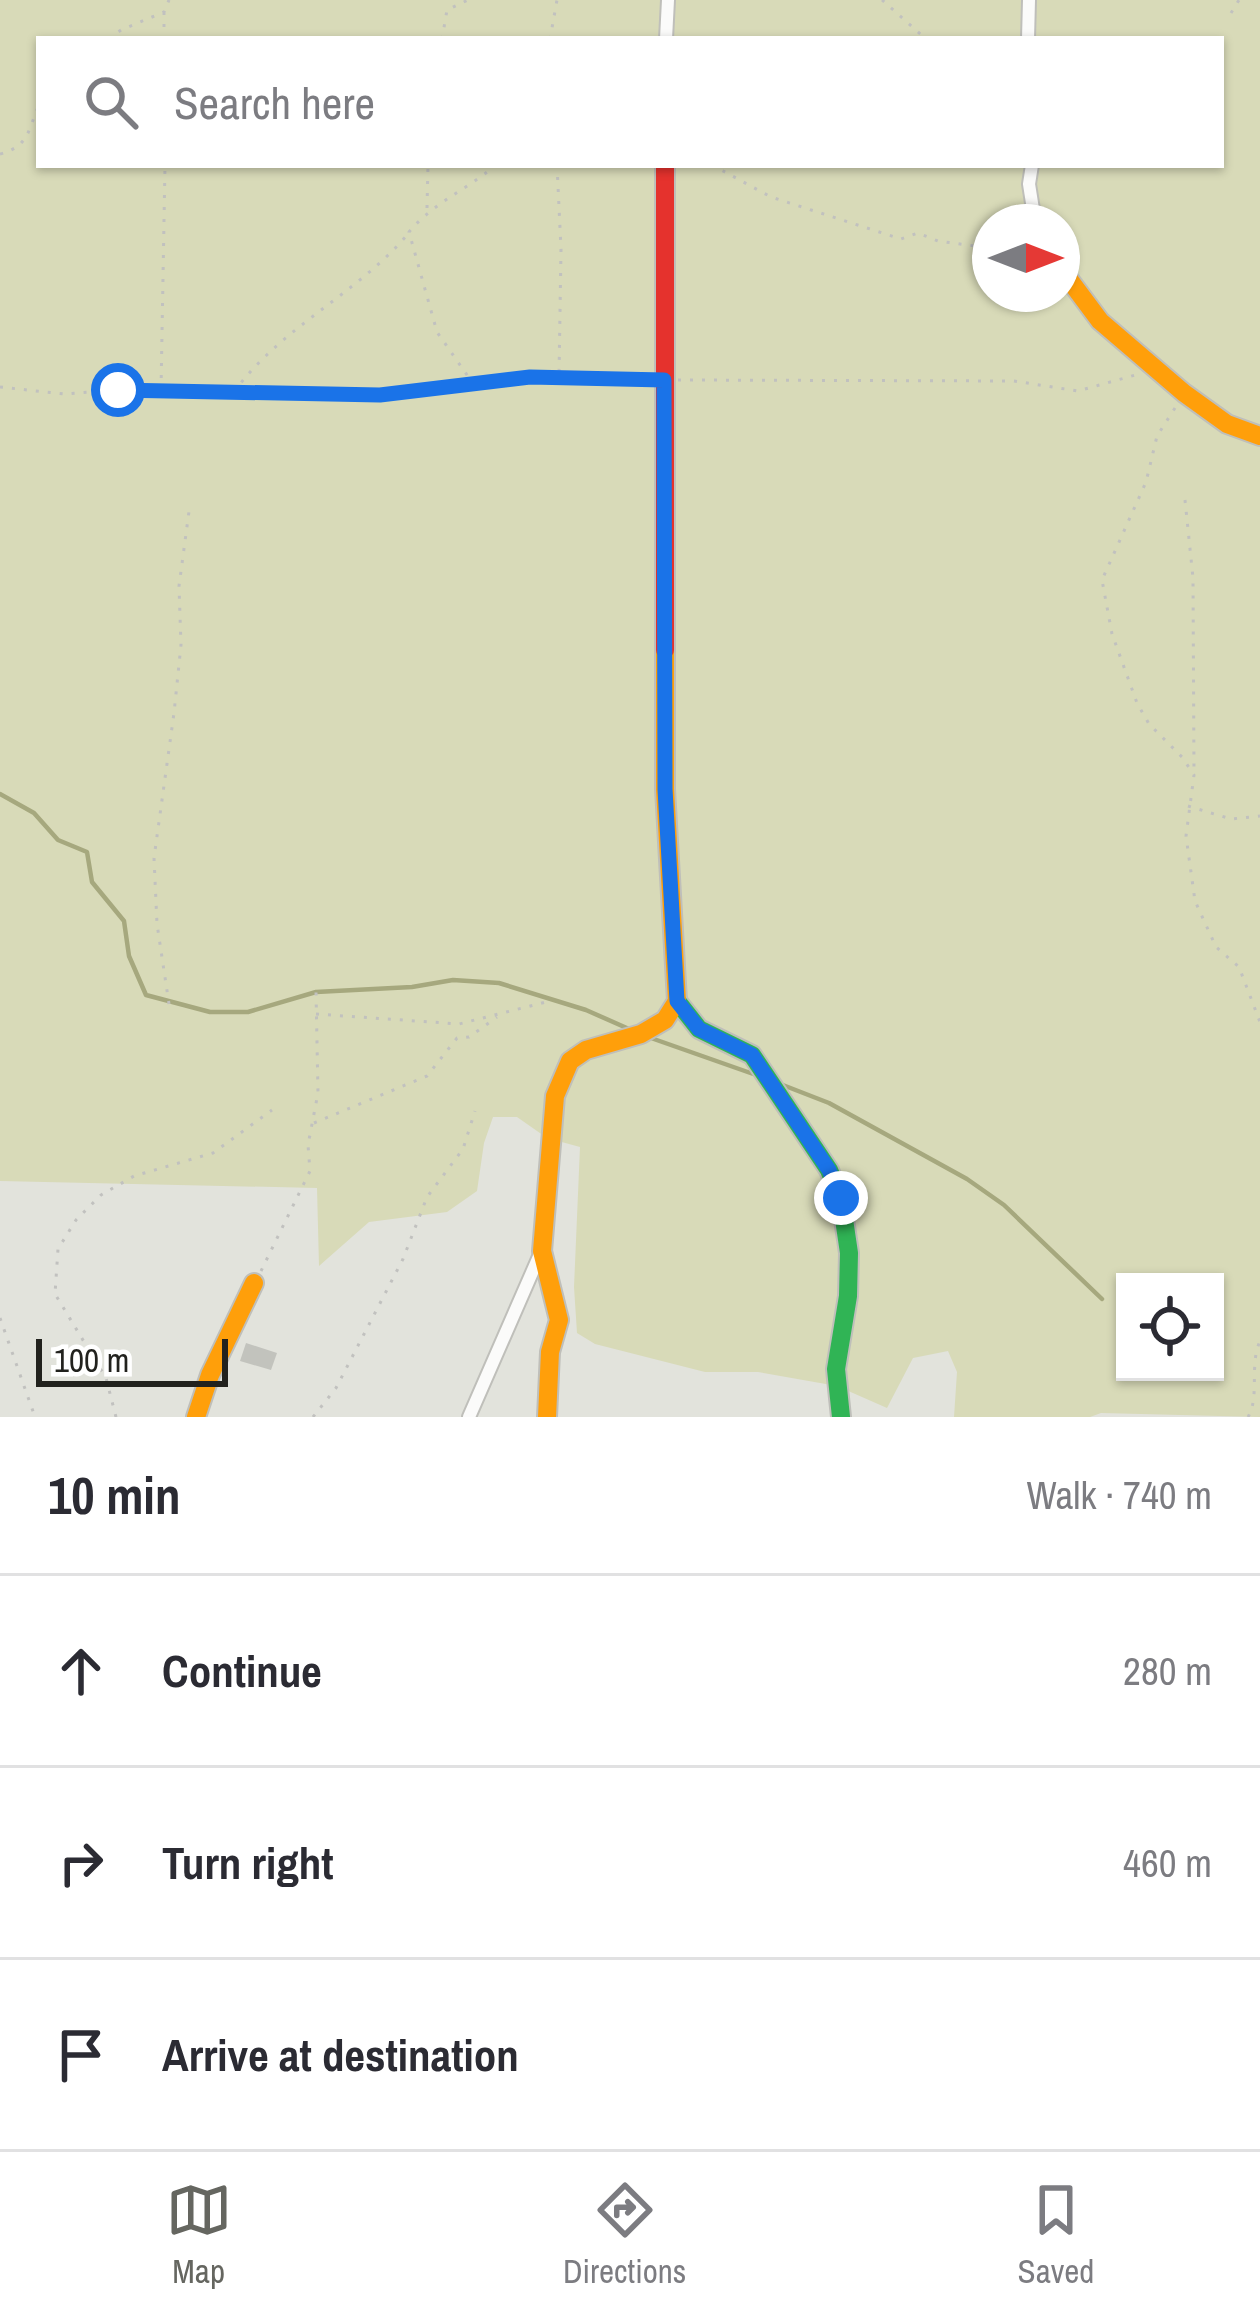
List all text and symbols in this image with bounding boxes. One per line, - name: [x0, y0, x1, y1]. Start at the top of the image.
- search box: [36, 36, 1224, 168]
- icon: search: [78, 69, 144, 135]
- text: Search here: [174, 72, 375, 133]
- north arrow: [972, 204, 1080, 312]
- route start: [91, 363, 145, 417]
- route end: [814, 1171, 868, 1225]
- map controls: [1116, 1273, 1224, 1381]
- button: locate: [1116, 1273, 1224, 1381]
- scale bar: [36, 1333, 228, 1386]
- text: 100 m: [54, 1338, 129, 1382]
- text: 10 min: [48, 1461, 181, 1530]
- text: Walk · 740 m: [1027, 1469, 1212, 1521]
- icon: ahead: [48, 1638, 114, 1704]
- text: Continue: [162, 1640, 322, 1701]
- text: 280 m: [1123, 1645, 1212, 1697]
- icon: right: [48, 1830, 114, 1896]
- text: Turn right: [162, 1832, 334, 1893]
- text: 460 m: [1123, 1837, 1212, 1889]
- icon: arrive: [48, 2022, 114, 2088]
- text: Arrive at destination: [162, 2024, 519, 2085]
- tab: Map: [166, 2177, 232, 2293]
- tab: Directions: [563, 2177, 686, 2293]
- tab: Saved: [1018, 2177, 1094, 2293]

